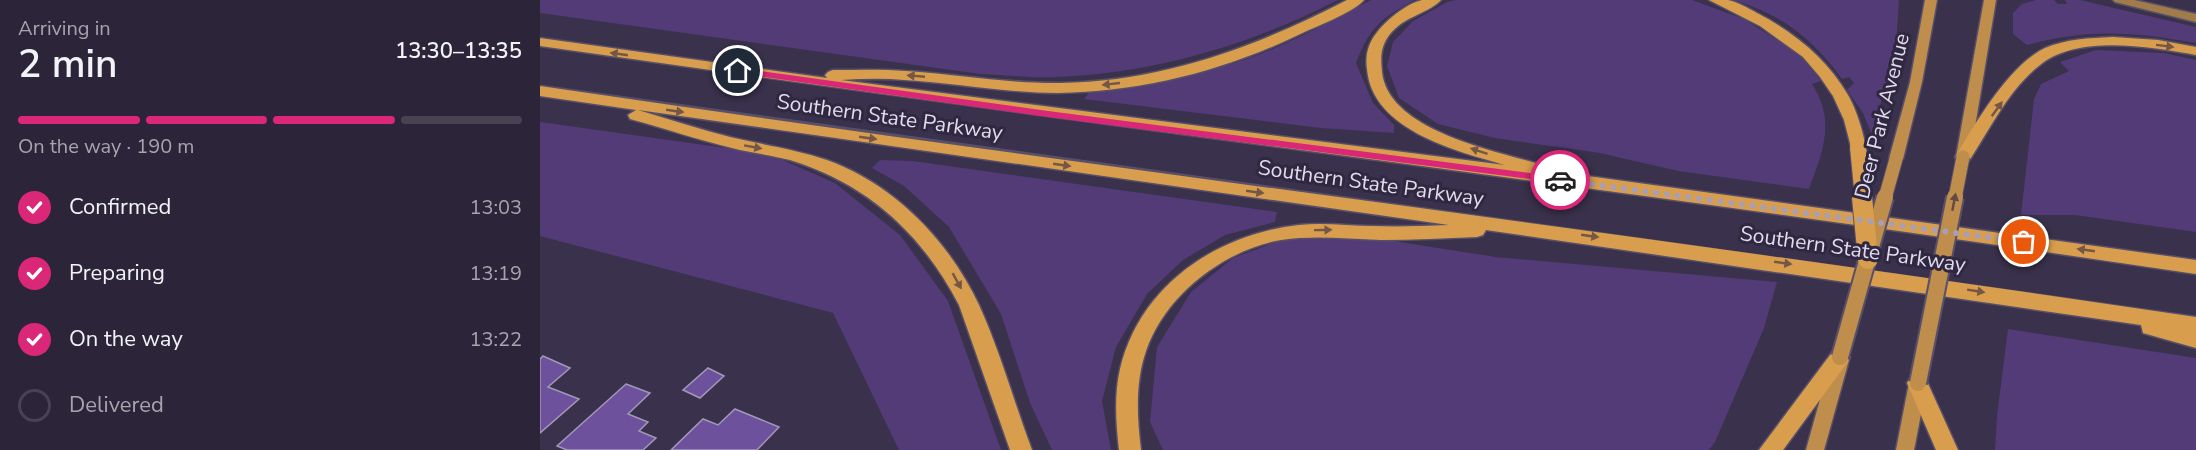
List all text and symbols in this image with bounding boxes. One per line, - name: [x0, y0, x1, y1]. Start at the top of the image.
- text: Arriving in: [18, 15, 111, 42]
- street label: Deer Park Avenue: [1848, 30, 1916, 202]
- text: 13:30–13:35: [395, 36, 522, 66]
- text: 2 min: [18, 38, 117, 91]
- one-way arrow: [2155, 41, 2174, 51]
- pin: [712, 45, 763, 96]
- one-way arrow: [610, 49, 629, 58]
- icon: home: [721, 54, 754, 87]
- one-way arrow: [907, 71, 926, 81]
- one-way arrow: [1101, 79, 1120, 89]
- street label: Southern State Parkway: [775, 87, 1005, 147]
- one-way arrow: [1991, 102, 2003, 118]
- one-way arrow: [666, 106, 685, 115]
- text: On the way · 190 m: [18, 133, 194, 160]
- one-way arrow: [859, 134, 878, 143]
- one-way arrow: [744, 143, 763, 152]
- one-way arrow: [1470, 146, 1488, 155]
- courier: [1530, 150, 1590, 210]
- street label: Southern State Parkway: [1256, 153, 1486, 213]
- one-way arrow: [1052, 161, 1071, 170]
- icon: car: [1544, 164, 1577, 197]
- one-way arrow: [1245, 187, 1264, 196]
- icon: check: [18, 191, 51, 224]
- text: Confirmed: [69, 192, 171, 222]
- one-way arrow: [1950, 192, 1959, 211]
- text: 13:03: [469, 194, 522, 221]
- pin: [1998, 216, 2049, 267]
- street label: Southern State Parkway: [1738, 219, 1968, 279]
- one-way arrow: [1313, 225, 1332, 235]
- icon: bag: [2007, 225, 2040, 258]
- one-way arrow: [1580, 232, 1599, 241]
- one-way arrow: [2076, 246, 2095, 255]
- icon: check: [18, 257, 51, 290]
- text: Preparing: [69, 258, 165, 288]
- one-way arrow: [1773, 259, 1792, 268]
- text: 13:19: [469, 260, 522, 287]
- one-way arrow: [952, 273, 962, 290]
- one-way arrow: [1967, 286, 1986, 295]
- icon: check: [18, 323, 51, 356]
- text: On the way: [69, 324, 183, 354]
- text: 13:22: [469, 326, 522, 353]
- text: Delivered: [69, 390, 164, 420]

